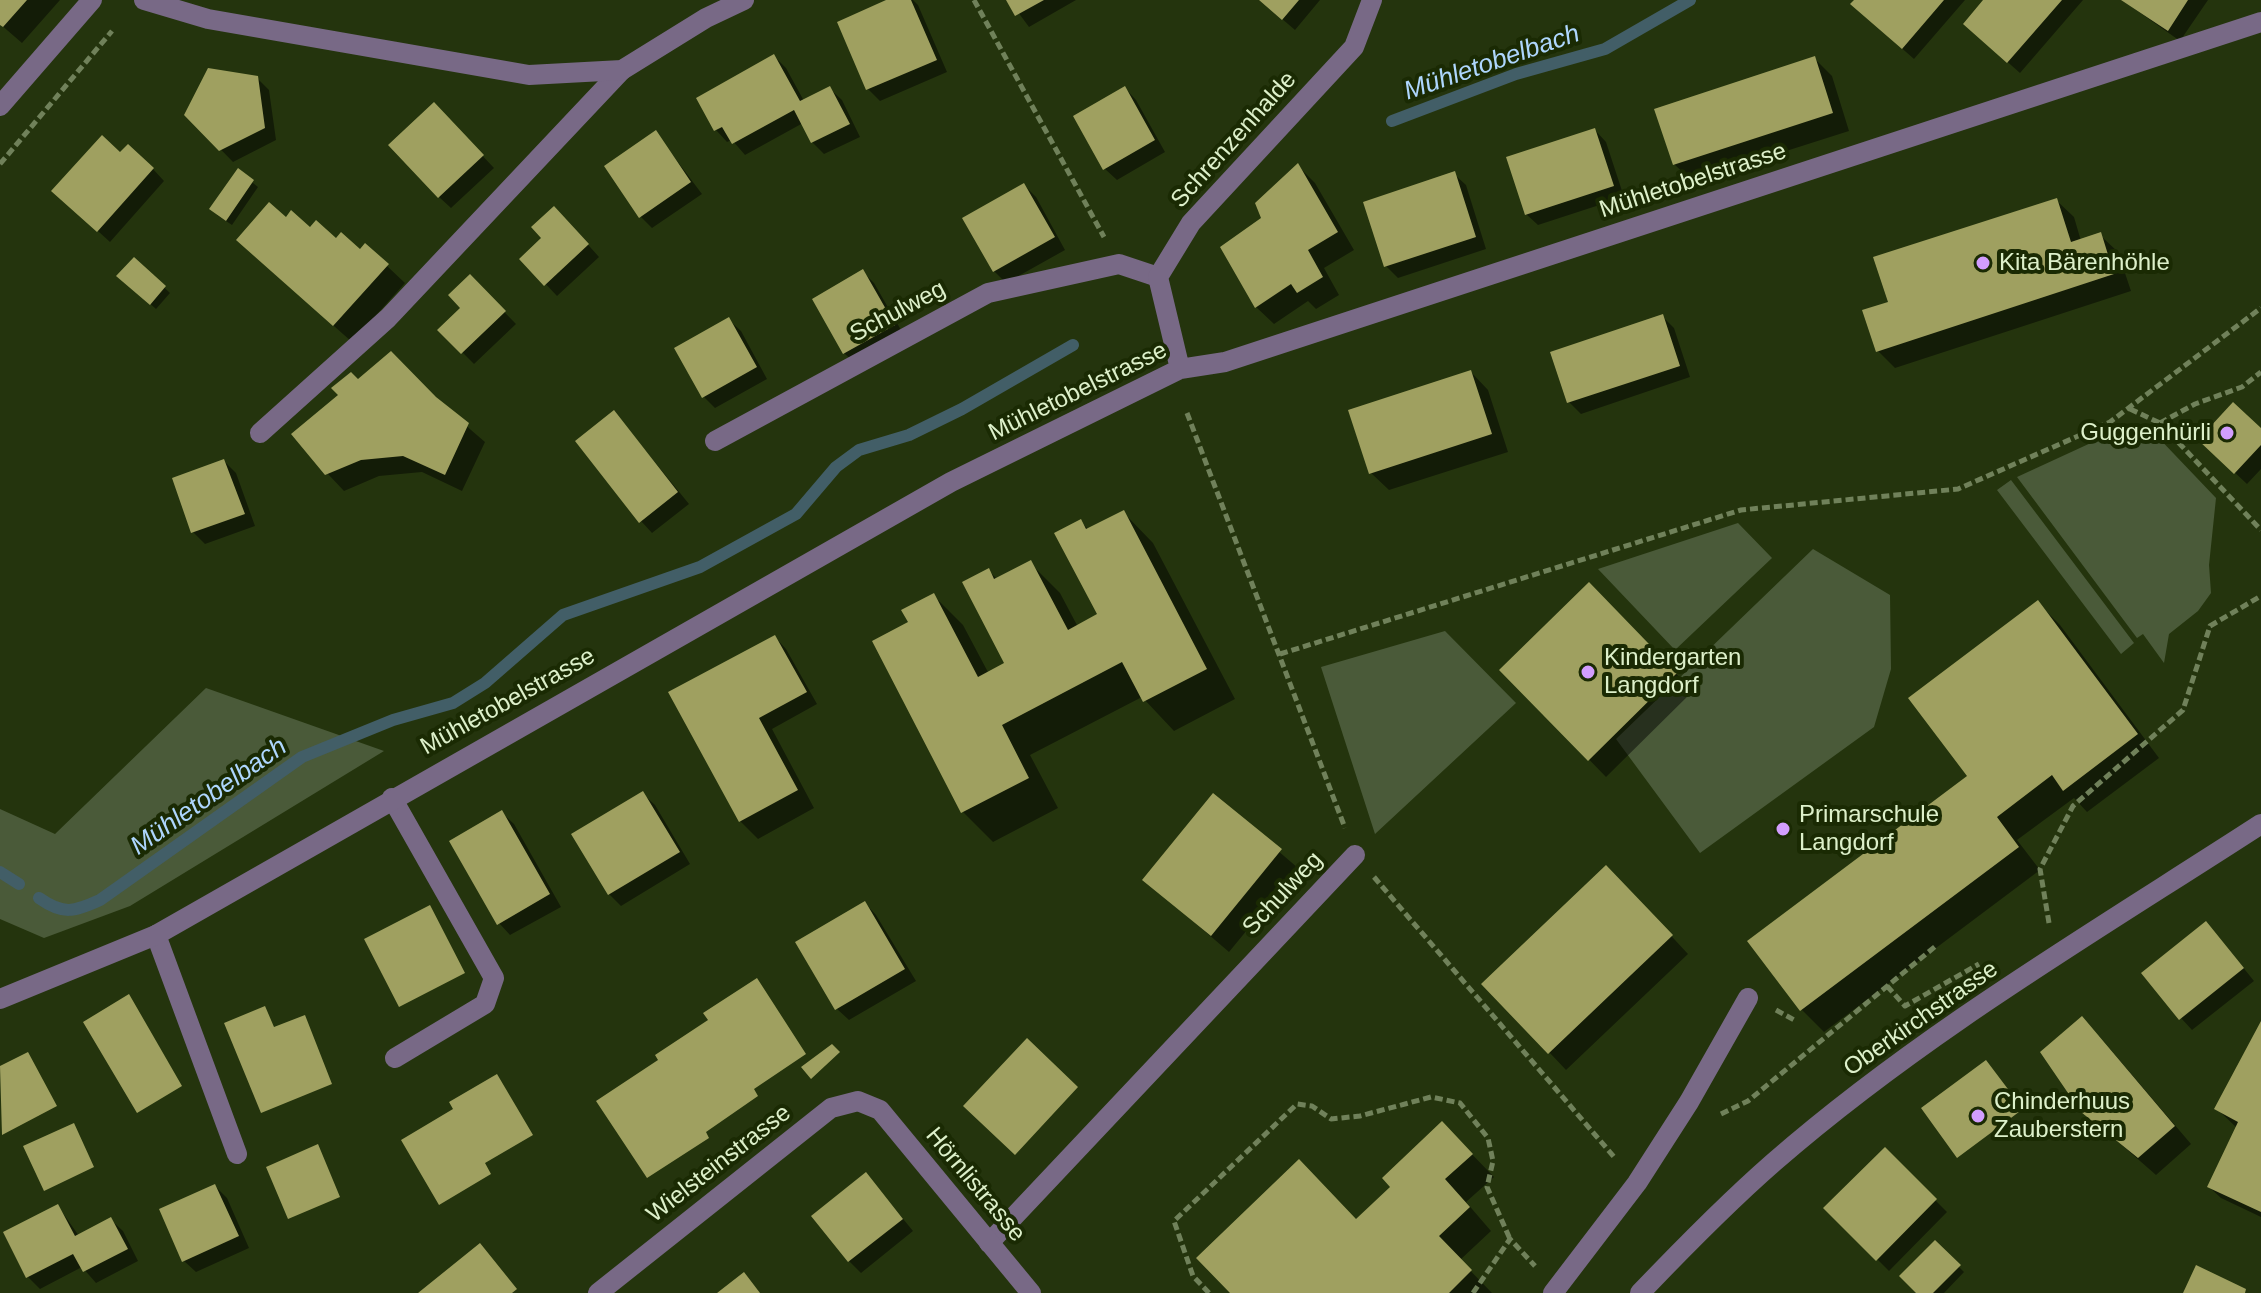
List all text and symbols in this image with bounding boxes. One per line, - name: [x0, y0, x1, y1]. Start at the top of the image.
- water label: Mühletobelbach: [1400, 18, 1584, 108]
- street label: Schrenzenhalde: [1165, 66, 1303, 214]
- street label: Mühletobelstrasse: [1596, 137, 1790, 225]
- place label: Kita Bärenhöhle: [1999, 249, 2170, 277]
- marker: Kita Bärenhöhle: [1974, 254, 1992, 272]
- street label: Schulweg: [845, 275, 951, 349]
- street label: Mühletobelstrasse: [984, 336, 1172, 448]
- place label: Guggenhürli: [2080, 419, 2211, 447]
- marker: Guggenhürli: [2218, 424, 2236, 442]
- street label: Mühletobelstrasse: [416, 642, 600, 762]
- place label: Kindergarten Langdorf: [1604, 644, 1741, 700]
- marker: Kindergarten Langdorf: [1579, 663, 1597, 681]
- water label: Mühletobelbach: [125, 732, 293, 862]
- place label: Primarschule Langdorf: [1799, 801, 1939, 857]
- marker: Primarschule Langdorf: [1774, 820, 1792, 838]
- street label: Schulweg: [1237, 846, 1329, 942]
- street label: Oberkirchstrasse: [1838, 955, 2004, 1083]
- place label: Chinderhuus Zauberstern: [1994, 1088, 2130, 1144]
- street label: Wielsteinstrasse: [641, 1099, 797, 1229]
- marker: Chinderhuus Zauberstern: [1969, 1107, 1987, 1125]
- street label: Hörnlistrasse: [919, 1122, 1031, 1248]

